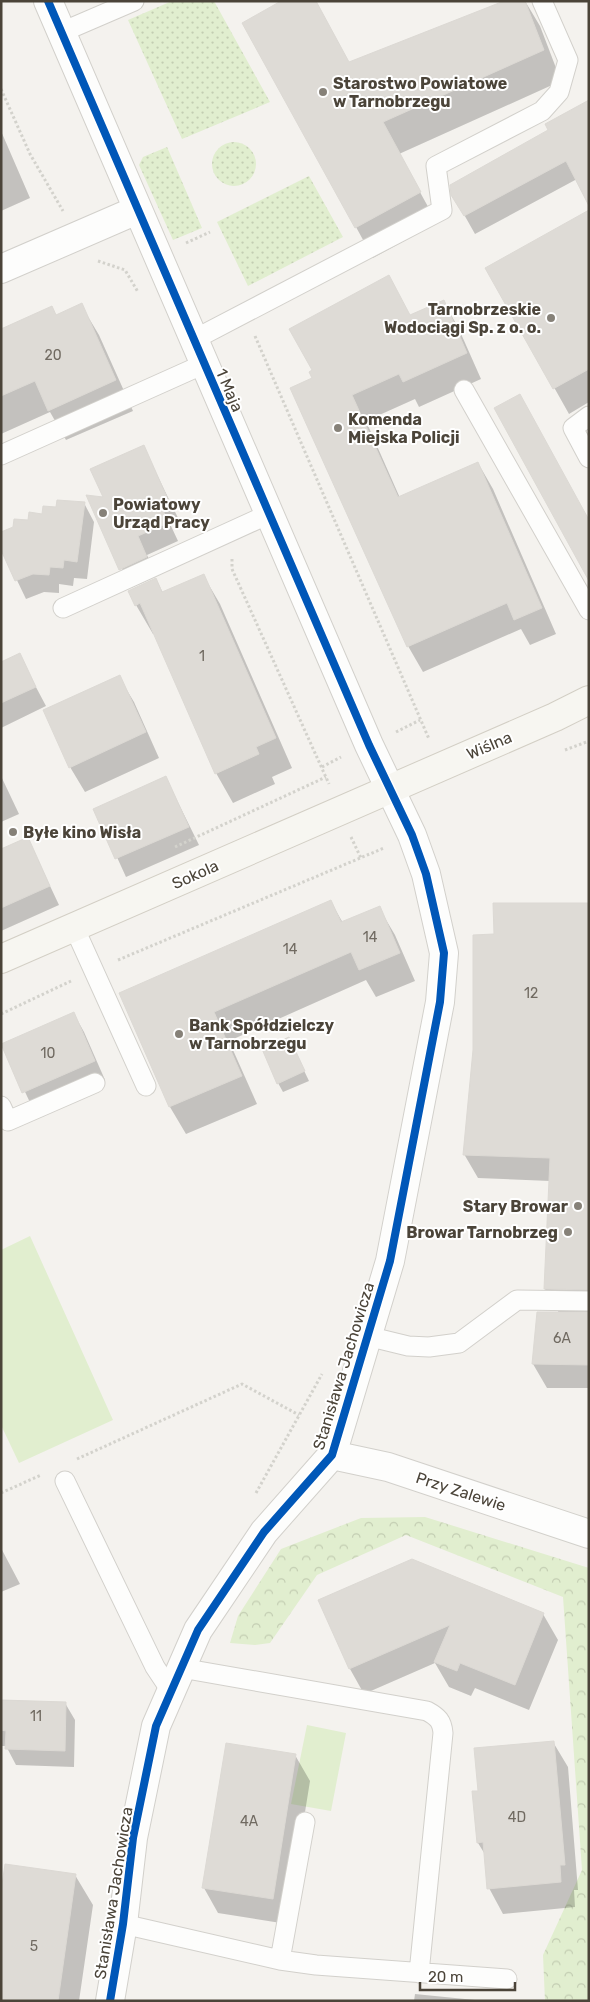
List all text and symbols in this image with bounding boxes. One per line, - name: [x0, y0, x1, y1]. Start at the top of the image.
- place label: Starostwo Powiatowe w Tarnobrzegu: [333, 74, 507, 111]
- marker: Starostwo Powiatowe w Tarnobrzegu: [317, 86, 329, 98]
- place label: Tarnobrzeskie Wodociągi Sp. z o. o.: [384, 300, 541, 337]
- marker: Tarnobrzeskie Wodociągi Sp. z o. o.: [545, 312, 557, 324]
- house number: 20: [44, 347, 62, 364]
- street label: 1 Maja: [212, 366, 247, 415]
- place label: Komenda Miejska Policji: [348, 410, 460, 447]
- marker: Komenda Miejska Policji: [332, 422, 344, 434]
- place label: Powiatowy Urząd Pracy: [113, 495, 210, 532]
- marker: Powiatowy Urząd Pracy: [97, 507, 109, 519]
- house number: 1: [199, 648, 205, 665]
- street label: Wiślna: [464, 727, 515, 763]
- place label: Byłe kino Wisła: [23, 823, 141, 842]
- marker: Byłe kino Wisła: [7, 826, 19, 838]
- street label: Sokola: [169, 856, 221, 893]
- house number: 14: [363, 929, 378, 946]
- house number: 14: [283, 941, 298, 958]
- house number: 12: [524, 985, 538, 1002]
- place label: Bank Spółdzielczy w Tarnobrzegu: [189, 1016, 334, 1053]
- marker: Bank Spółdzielczy w Tarnobrzegu: [173, 1028, 185, 1040]
- house number: 10: [41, 1045, 56, 1062]
- place label: Stary Browar: [463, 1197, 569, 1216]
- marker: Stary Browar: [572, 1200, 584, 1212]
- place label: Browar Tarnobrzeg: [406, 1223, 558, 1242]
- marker: Browar Tarnobrzeg: [562, 1226, 574, 1238]
- street label: Stanisława Jachowicza: [309, 1280, 378, 1452]
- house number: 6A: [553, 1330, 572, 1347]
- street label: Przy Zalewie: [413, 1468, 508, 1515]
- house number: 11: [30, 1708, 42, 1725]
- street label: Stanisława Jachowicza: [90, 1806, 137, 1981]
- house number: 4D: [508, 1809, 526, 1826]
- house number: 4A: [240, 1813, 259, 1830]
- house number: 5: [30, 1938, 38, 1955]
- scale bar: [420, 1960, 515, 1992]
- text: 20 m: [428, 1968, 463, 1986]

